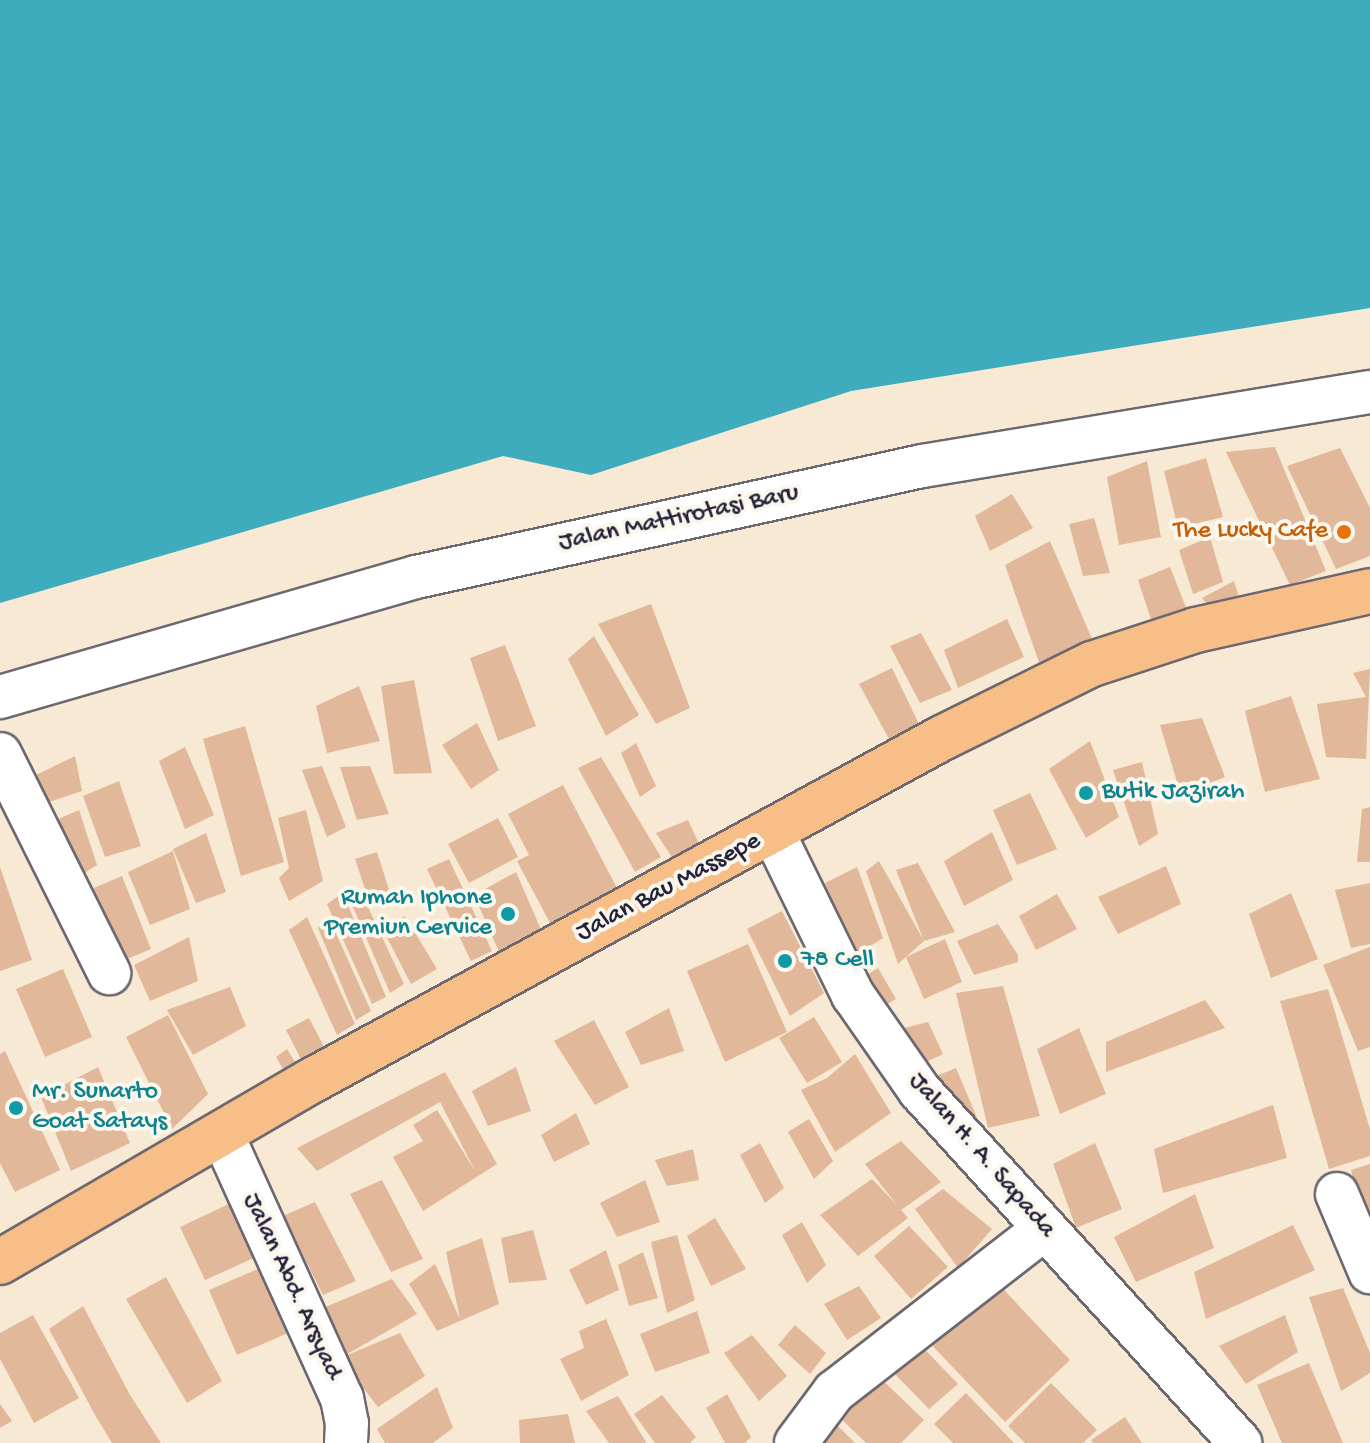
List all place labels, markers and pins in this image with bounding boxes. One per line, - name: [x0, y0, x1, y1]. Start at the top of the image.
- place label: The Lucky Cafe: [1173, 516, 1328, 548]
- marker: The Lucky Cafe: [1335, 523, 1353, 541]
- place label: Butik Jazirah: [1102, 777, 1244, 809]
- marker: Butik Jazirah: [1077, 784, 1095, 802]
- place label: Rumah Iphone Premiun Cervice: [324, 883, 492, 944]
- marker: Rumah Iphone Premiun Cervice: [499, 905, 517, 923]
- place label: 78 Cell: [801, 945, 874, 977]
- marker: 78 Cell: [776, 952, 794, 970]
- place label: Mr. Sunarto Goat Satays: [32, 1077, 167, 1138]
- marker: Mr. Sunarto Goat Satays: [7, 1099, 25, 1117]

